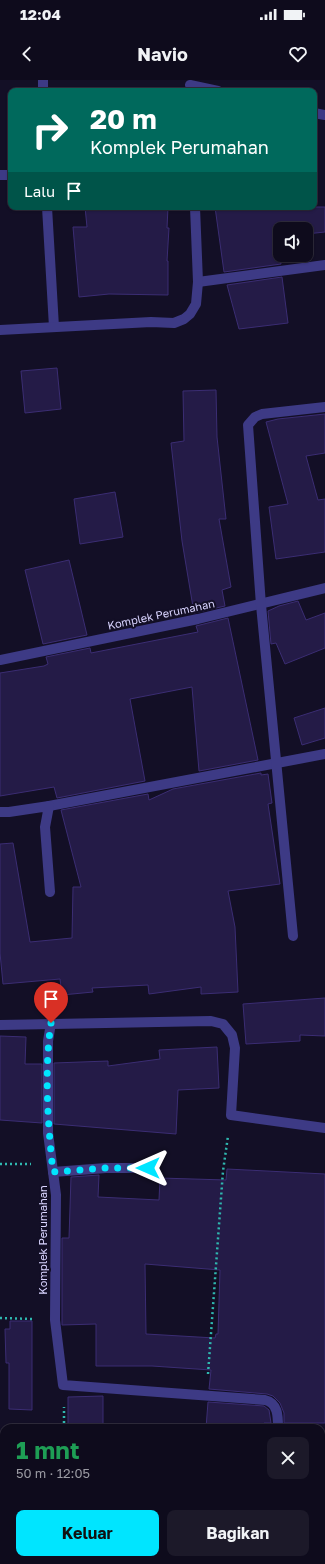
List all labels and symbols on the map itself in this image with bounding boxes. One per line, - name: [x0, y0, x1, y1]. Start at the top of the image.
- street label: Komplek Perumahan: [106, 596, 216, 632]
- pin: [34, 982, 68, 1023]
- position arrow: [127, 1147, 169, 1189]
- street label: Komplek Perumahan: [36, 1185, 49, 1295]

